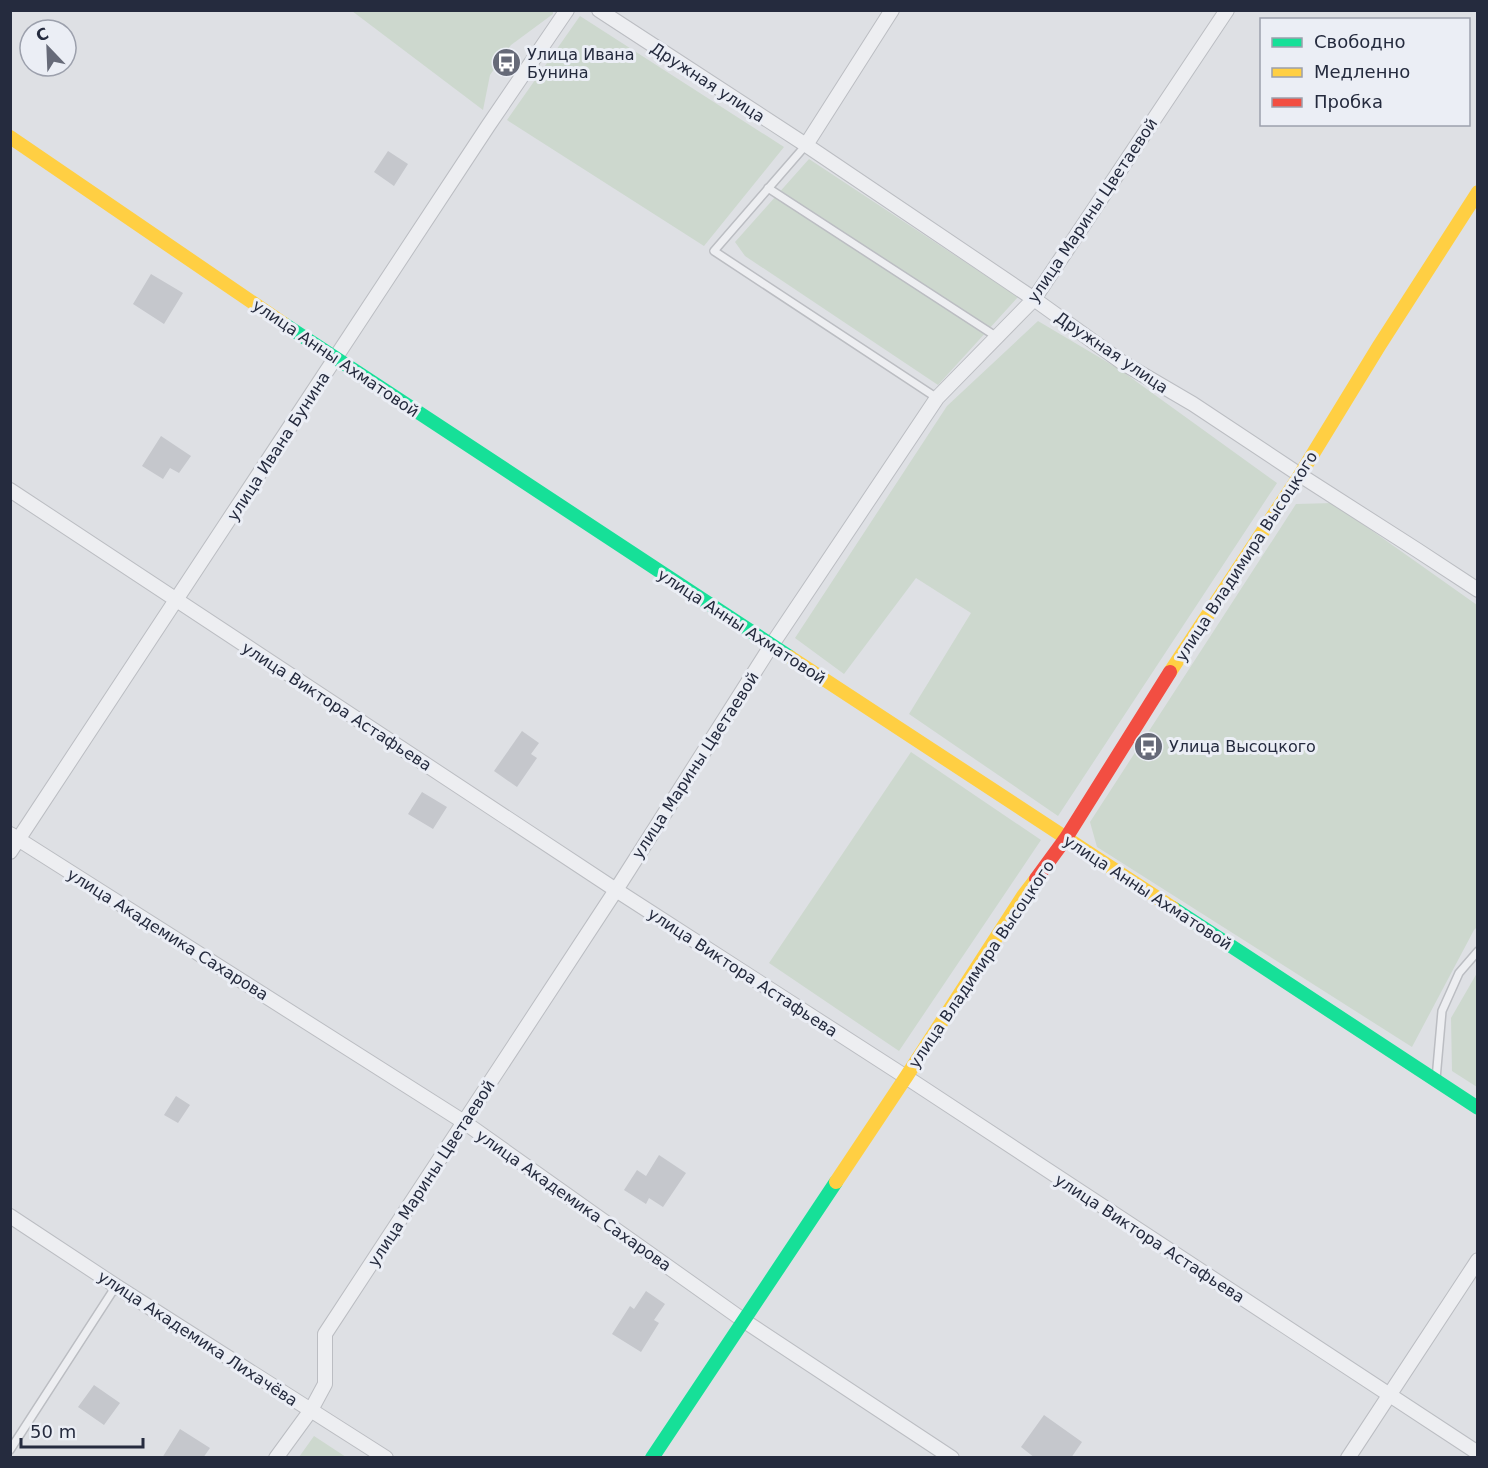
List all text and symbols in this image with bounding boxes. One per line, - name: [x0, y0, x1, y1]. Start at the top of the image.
- north arrow: [18, 18, 78, 78]
- legend: [1260, 18, 1470, 126]
- text: С: [33, 24, 51, 46]
- text: Свободно: [1314, 31, 1406, 52]
- street label: Дружная улица: [647, 38, 768, 126]
- place label: Улица Ивана Бунина: [527, 45, 635, 82]
- bus stop icon: Улица Ивана Бунина: [490, 47, 522, 79]
- text: Медленно: [1314, 61, 1410, 82]
- text: Пробка: [1314, 91, 1383, 112]
- street label: улица Марины Цветаевой: [1023, 114, 1161, 306]
- street label: улица Анны Ахматовой: [249, 296, 422, 421]
- street label: Дружная улица: [1052, 308, 1172, 397]
- street label: улица Ивана Бунина: [223, 368, 334, 524]
- street label: улица Владимира Высоцкого: [1171, 448, 1322, 665]
- street label: улица Анны Ахматовой: [654, 565, 829, 688]
- street label: улица Виктора Астафьева: [238, 638, 435, 775]
- street label: улица Марины Цветаевой: [628, 668, 763, 862]
- bus stop icon: Улица Высоцкого: [1132, 730, 1164, 762]
- place label: Улица Высоцкого: [1169, 737, 1316, 756]
- street label: улица Анны Ахматовой: [1060, 831, 1235, 954]
- street label: улица Владимира Высоцкого: [905, 857, 1058, 1072]
- street label: улица Академика Сахарова: [64, 864, 272, 1004]
- street label: улица Виктора Астафьева: [644, 904, 841, 1041]
- street label: улица Марины Цветаевой: [364, 1076, 499, 1270]
- street label: улица Академика Сахарова: [473, 1126, 675, 1275]
- street label: улица Виктора Астафьева: [1051, 1170, 1248, 1307]
- street label: улица Академика Лихачёва: [94, 1267, 301, 1410]
- scale bar: [21, 1411, 142, 1449]
- text: 50 m: [30, 1421, 76, 1442]

